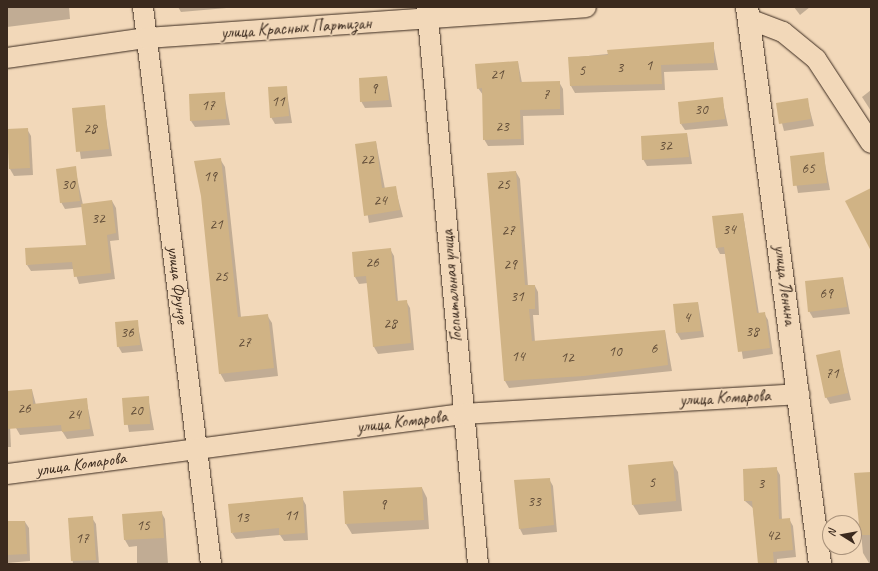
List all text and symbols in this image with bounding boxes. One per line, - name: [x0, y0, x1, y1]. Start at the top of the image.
- street label: улица Красных Партизан: [219, 13, 373, 43]
- house number: 1: [646, 57, 652, 75]
- house number: 3: [617, 59, 623, 77]
- house number: 5: [579, 62, 585, 80]
- house number: 21: [490, 66, 504, 84]
- house number: 9: [371, 80, 377, 98]
- house number: 7: [543, 86, 549, 104]
- house number: 11: [271, 93, 285, 111]
- house number: 17: [201, 97, 215, 115]
- house number: 30: [694, 101, 708, 119]
- house number: 23: [495, 118, 509, 136]
- house number: 28: [83, 120, 97, 138]
- house number: 32: [658, 137, 672, 155]
- house number: 22: [360, 151, 374, 169]
- house number: 65: [801, 160, 815, 178]
- house number: 19: [203, 168, 217, 186]
- house number: 30: [61, 176, 75, 194]
- house number: 25: [496, 176, 510, 194]
- house number: 24: [373, 192, 387, 210]
- house number: 32: [91, 210, 105, 228]
- house number: 21: [209, 216, 223, 234]
- house number: 34: [722, 221, 736, 239]
- house number: 27: [501, 222, 515, 240]
- street label: Госпитальная улица: [437, 229, 467, 343]
- street label: улица Ленина: [769, 244, 801, 326]
- street label: улица Фрунзе: [163, 246, 193, 324]
- house number: 26: [365, 254, 379, 272]
- house number: 29: [503, 256, 517, 274]
- house number: 25: [214, 268, 228, 286]
- house number: 69: [819, 285, 833, 303]
- house number: 31: [510, 288, 524, 306]
- house number: 4: [684, 309, 690, 327]
- house number: 28: [383, 315, 397, 333]
- house number: 38: [745, 323, 759, 341]
- house number: 36: [120, 324, 134, 342]
- house number: 27: [237, 334, 251, 352]
- house number: 6: [651, 340, 657, 358]
- house number: 10: [608, 343, 622, 361]
- house number: 14: [511, 348, 525, 366]
- house number: 12: [560, 349, 574, 367]
- house number: 71: [825, 365, 839, 383]
- street label: улица Комарова: [679, 385, 771, 411]
- house number: 26: [17, 400, 31, 418]
- house number: 20: [129, 402, 143, 420]
- house number: 24: [67, 406, 81, 424]
- street label: улица Комарова: [356, 406, 448, 438]
- street label: улица Комарова: [34, 448, 128, 480]
- house number: 5: [649, 474, 655, 492]
- house number: 3: [758, 475, 764, 493]
- house number: 33: [527, 493, 541, 511]
- house number: 9: [380, 496, 386, 514]
- house number: 11: [284, 507, 298, 525]
- house number: 13: [235, 509, 249, 527]
- north arrow: [822, 515, 862, 555]
- house number: 15: [136, 517, 150, 535]
- house number: 42: [766, 527, 780, 545]
- text: N: [824, 528, 839, 538]
- house number: 17: [75, 530, 89, 548]

